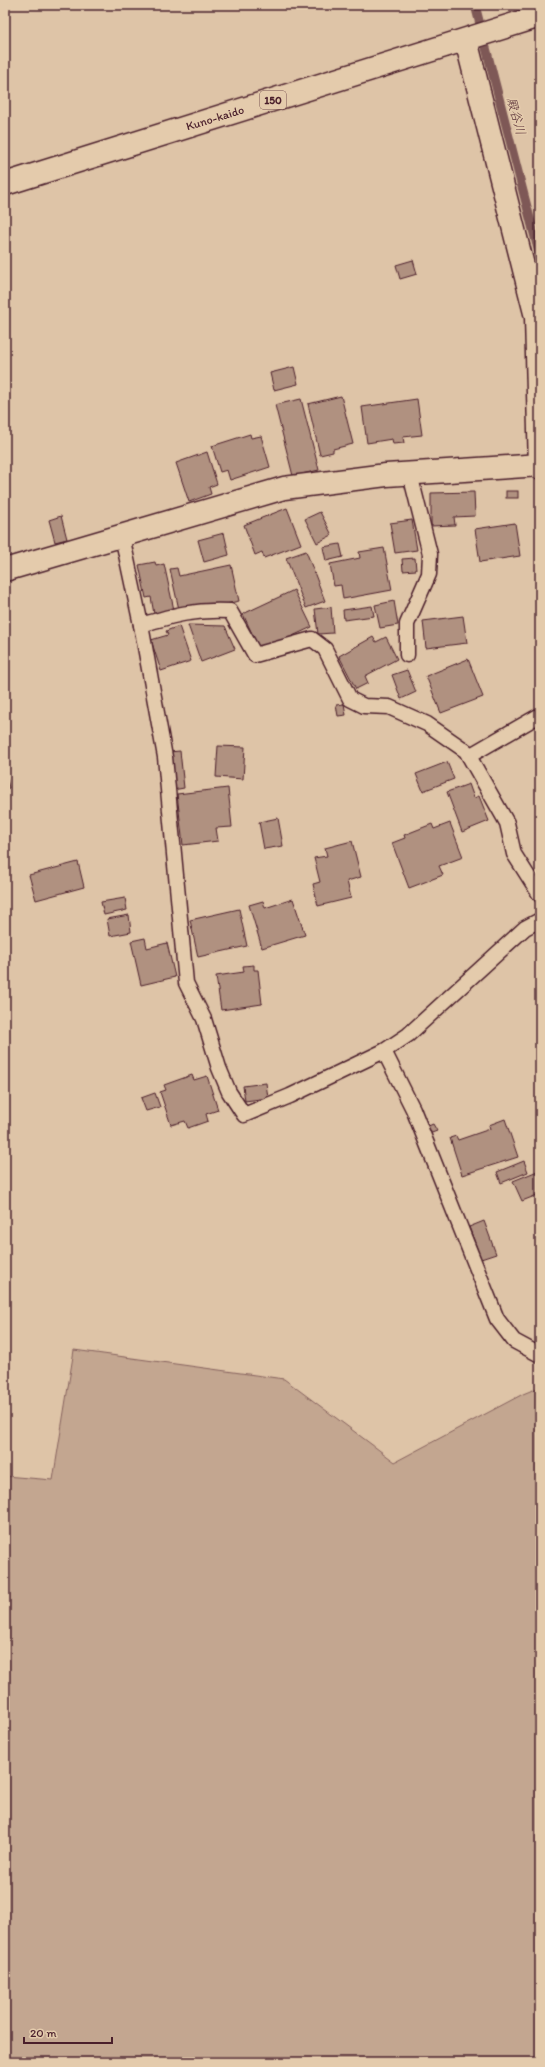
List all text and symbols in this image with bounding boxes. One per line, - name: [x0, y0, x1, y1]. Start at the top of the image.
- road number: 150: [260, 91, 286, 109]
- water label: 殿谷川: [504, 95, 529, 137]
- street label: Kuno-kaido: [184, 103, 246, 133]
- scale bar: [24, 2019, 112, 2045]
- text: 20 m: [30, 2026, 57, 2040]

